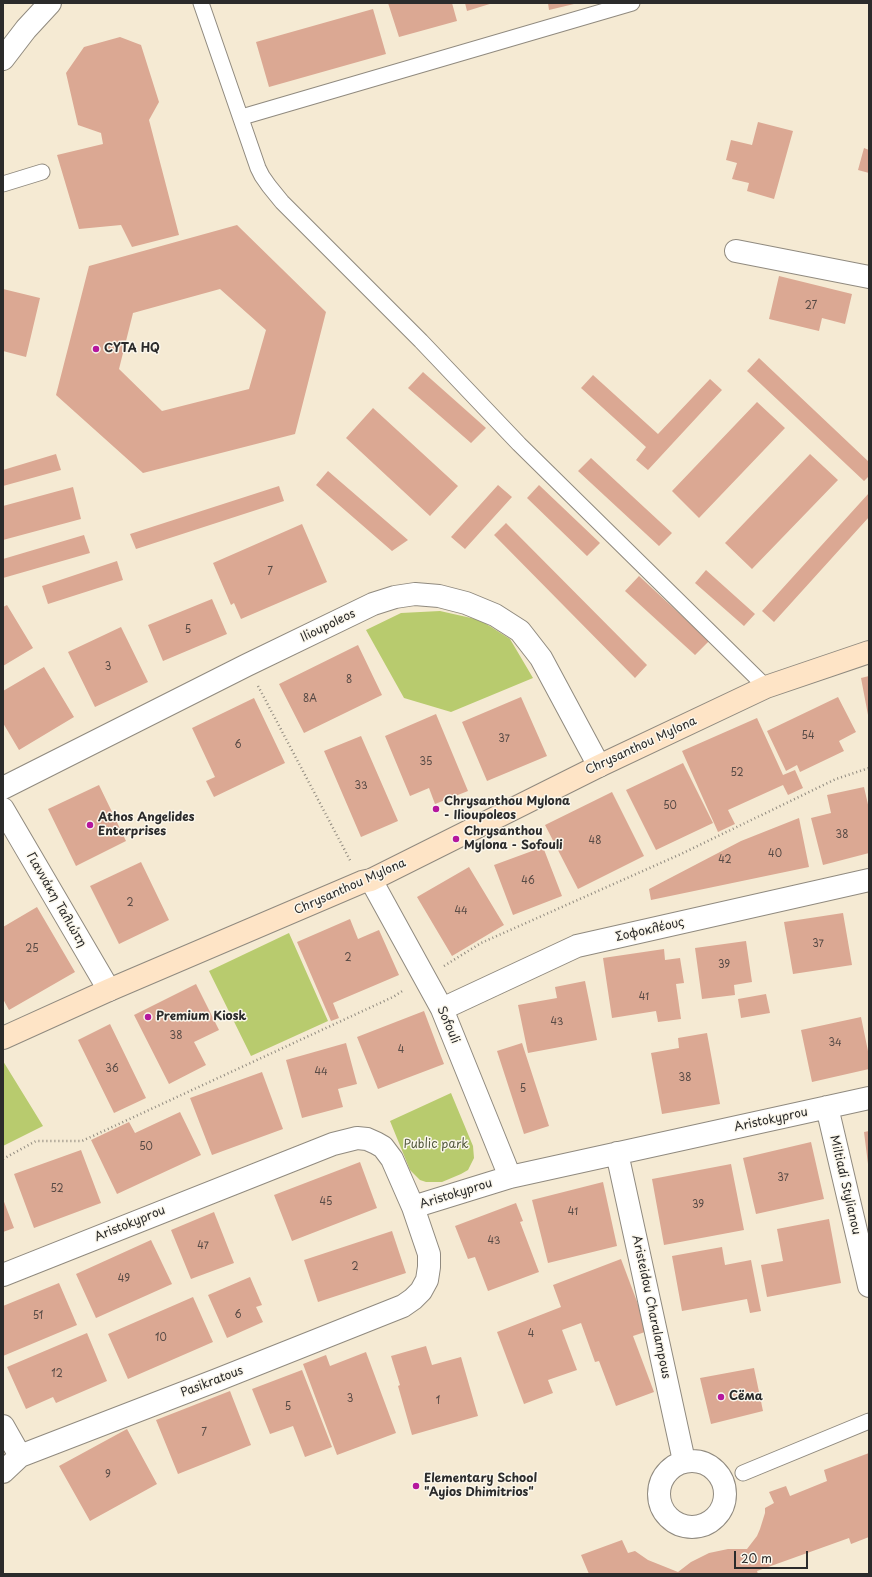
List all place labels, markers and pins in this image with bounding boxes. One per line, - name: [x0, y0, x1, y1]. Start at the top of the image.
- place label: CYTA HQ: [104, 342, 160, 356]
- marker: CYTA HQ: [91, 344, 101, 354]
- place label: Chrysanthou Mylona - Ilioupoleos: [444, 795, 570, 823]
- marker: Chrysanthou Mylona - Ilioupoleos: [431, 804, 441, 814]
- place label: Athos Angelides Enterprises: [98, 811, 194, 839]
- marker: Athos Angelides Enterprises: [85, 820, 95, 830]
- place label: Chrysanthou Mylona - Sofouli: [464, 825, 563, 853]
- marker: Chrysanthou Mylona - Sofouli: [451, 834, 461, 844]
- place label: Premium Kiosk: [156, 1010, 246, 1024]
- marker: Premium Kiosk: [143, 1012, 153, 1022]
- place label: Сёма: [729, 1390, 763, 1404]
- marker: Сёма: [716, 1392, 726, 1402]
- place label: Elementary School "Ayios Dhimitrios": [424, 1472, 537, 1500]
- marker: Elementary School "Ayios Dhimitrios": [411, 1481, 421, 1491]

